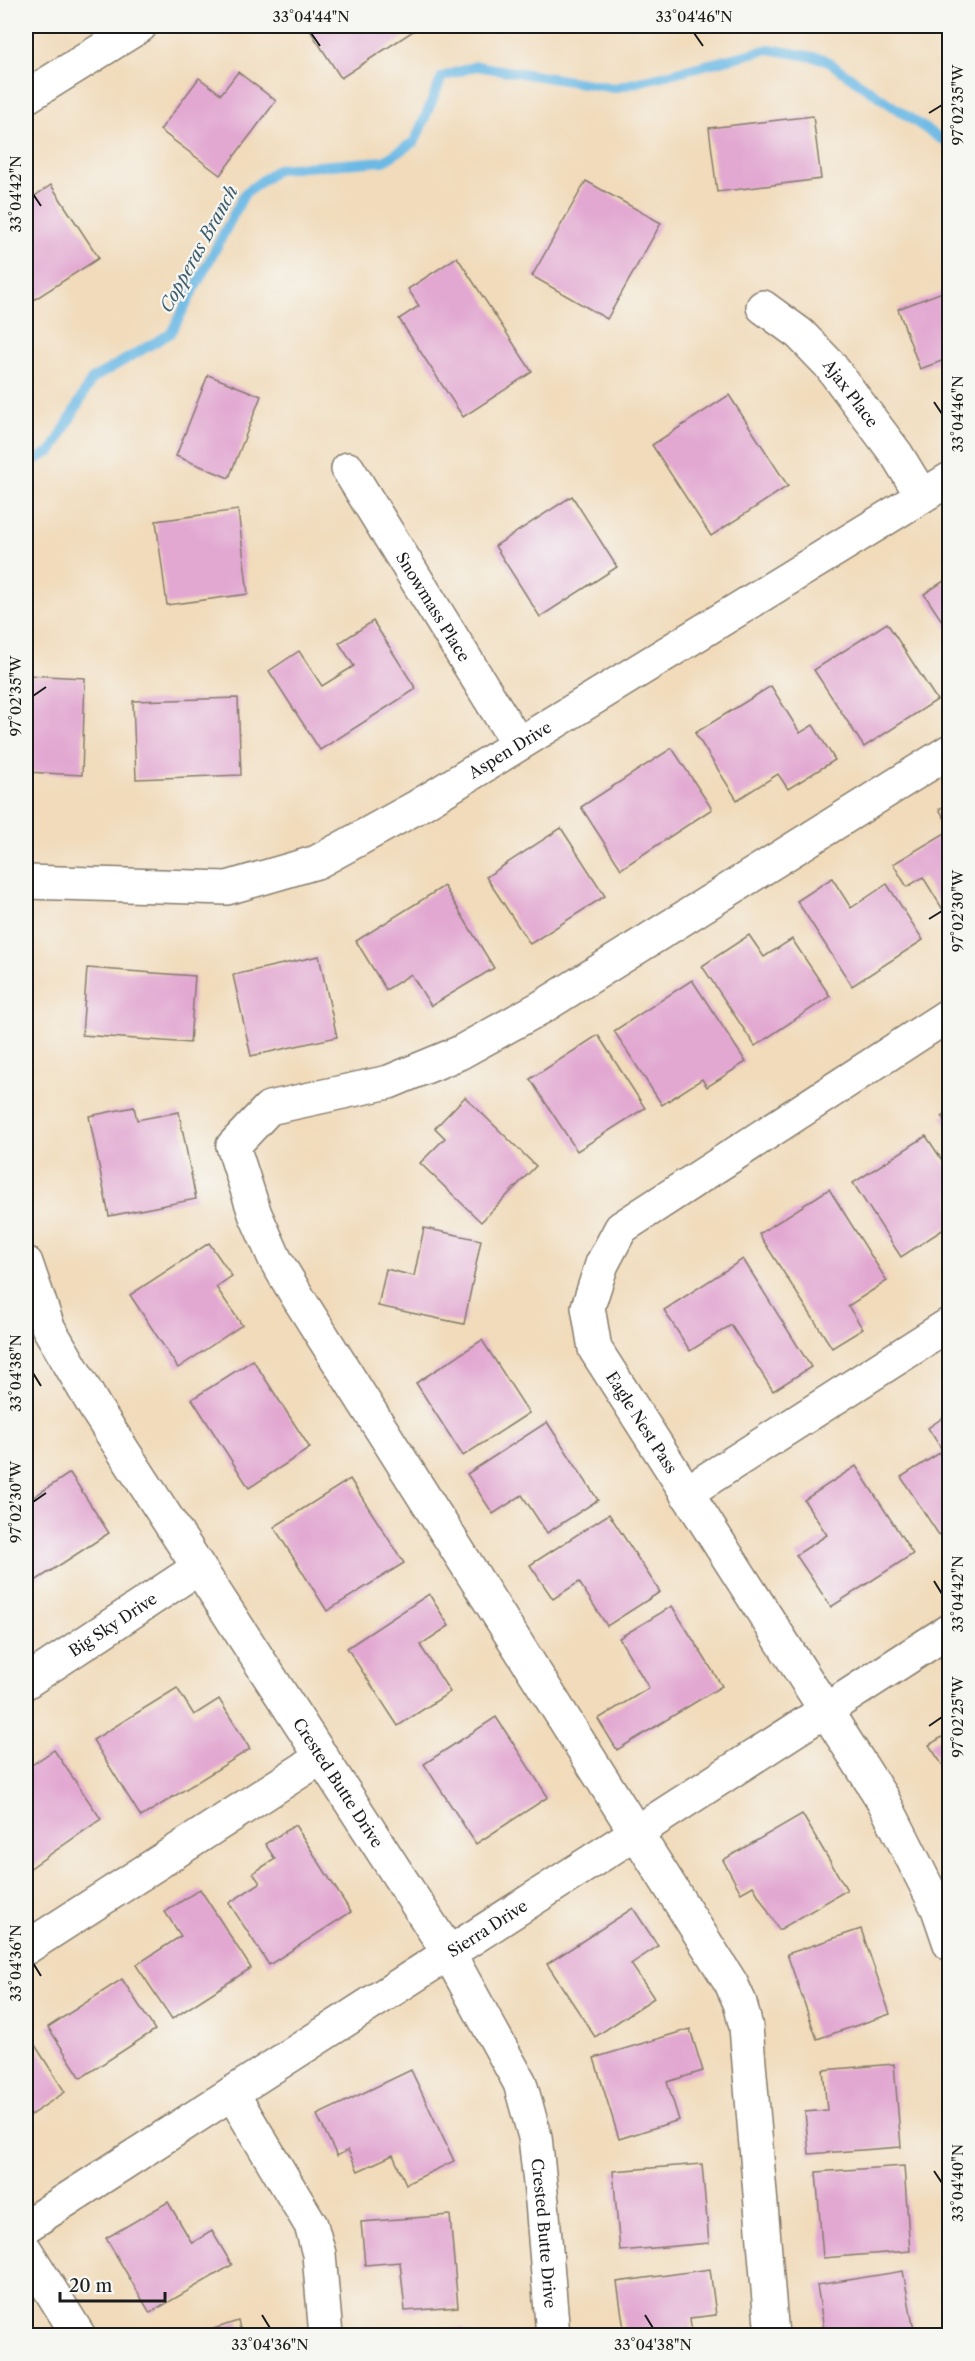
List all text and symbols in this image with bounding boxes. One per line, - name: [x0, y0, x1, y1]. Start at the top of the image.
- text: 33°04'44"N: [272, 7, 350, 26]
- text: 33°04'46"N: [655, 7, 733, 26]
- text: 97°02'35"W: [948, 64, 967, 145]
- text: 33°04'42"N: [6, 155, 25, 233]
- water label: Copperas Branch: [155, 182, 243, 316]
- street label: Ajax Place: [818, 355, 883, 431]
- text: 33°04'46"N: [948, 375, 967, 453]
- street label: Snowmass Place: [392, 548, 475, 665]
- text: 97°02'35"W: [6, 655, 25, 736]
- street label: Aspen Drive: [464, 717, 555, 783]
- text: 97°02'30"W: [948, 869, 967, 952]
- text: 33°04'38"N: [6, 1334, 25, 1412]
- street label: Eagle Nest Pass: [602, 1368, 682, 1477]
- text: 97°02'30"W: [6, 1460, 25, 1543]
- text: 33°04'42"N: [948, 1555, 967, 1633]
- street label: Big Sky Drive: [65, 1588, 161, 1661]
- text: 97°02'25"W: [948, 1676, 967, 1758]
- street label: Crested Butte Drive: [289, 1714, 388, 1851]
- street label: Sierra Drive: [444, 1895, 531, 1961]
- text: 33°04'36"N: [6, 1924, 25, 2002]
- text: 33°04'40"N: [948, 2144, 967, 2222]
- street label: Crested Butte Drive: [527, 2157, 561, 2309]
- scale bar: [60, 2265, 165, 2303]
- text: 20 m: [69, 2275, 113, 2297]
- text: 33°04'36"N: [231, 2335, 309, 2354]
- text: 33°04'38"N: [614, 2335, 692, 2354]

